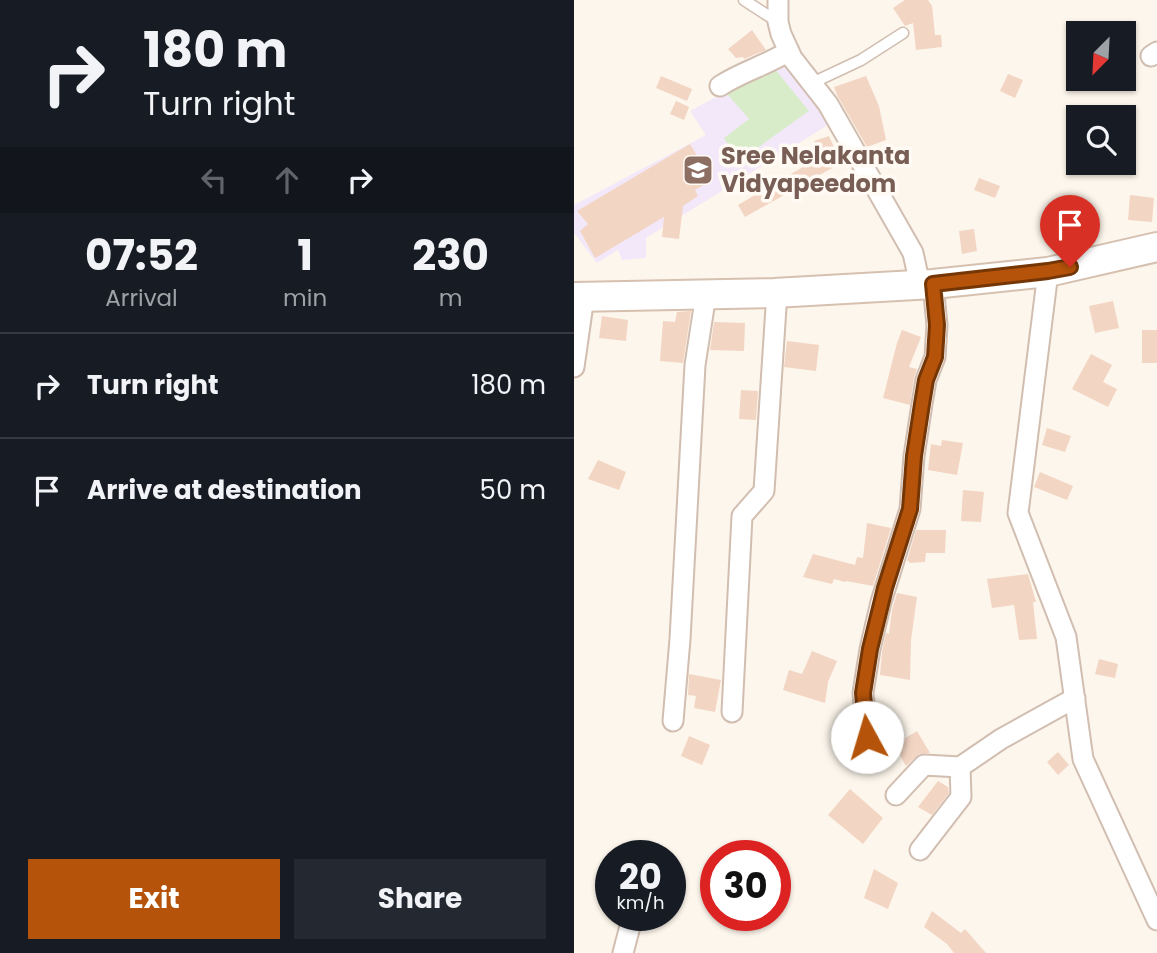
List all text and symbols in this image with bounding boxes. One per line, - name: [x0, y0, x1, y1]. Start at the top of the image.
- text: 180 m: [143, 16, 287, 84]
- north arrow: [1066, 21, 1136, 91]
- map controls: [1066, 21, 1136, 175]
- icon: right: [28, 28, 119, 119]
- text: Turn right: [143, 81, 295, 126]
- button: search: [1066, 105, 1136, 175]
- place label: Sree Nelakanta Vidyapeedom: [721, 139, 910, 200]
- school or university icon: Sree Nelakanta Vidyapeedom: [681, 153, 715, 187]
- icon: left: [195, 161, 233, 199]
- icon: ahead: [268, 161, 306, 199]
- icon: right: [341, 161, 379, 199]
- pin: [1040, 195, 1100, 267]
- icon: arrive: [1051, 206, 1089, 244]
- text: 07:52: [85, 226, 198, 285]
- text: 1: [297, 226, 313, 285]
- text: 230: [412, 226, 489, 285]
- text: Arrival: [105, 282, 178, 314]
- text: min: [283, 282, 327, 314]
- text: m: [439, 282, 462, 314]
- icon: right: [28, 367, 66, 405]
- text: Turn right: [87, 367, 219, 403]
- text: 180 m: [471, 367, 546, 403]
- icon: arrive: [28, 472, 66, 510]
- text: Arrive at destination: [87, 472, 362, 508]
- text: 50 m: [480, 472, 546, 508]
- position arrow: [830, 700, 904, 774]
- speed limit sign: 30: [700, 840, 791, 931]
- text: 20: [619, 852, 662, 901]
- button: Exit: [28, 859, 280, 939]
- button: Share: [294, 859, 546, 939]
- text: km/h: [617, 890, 664, 915]

